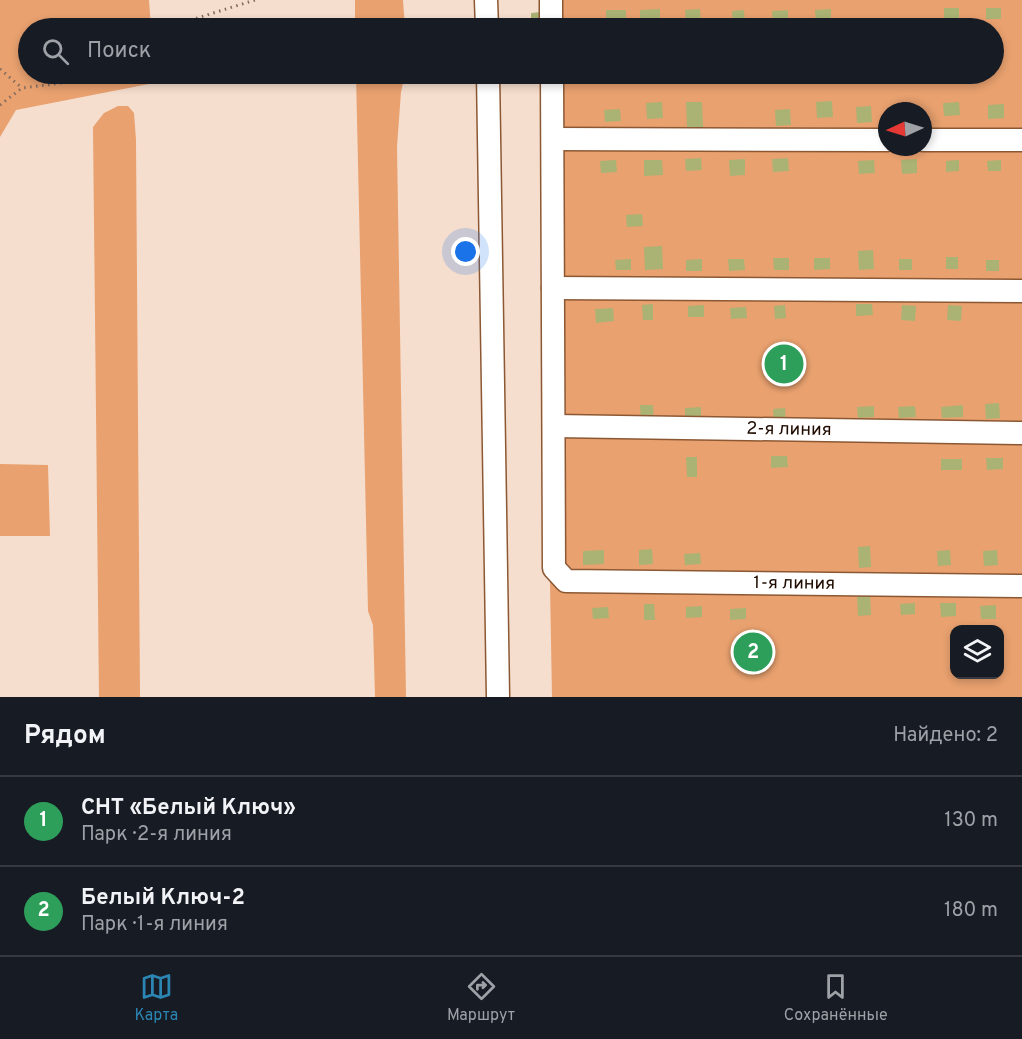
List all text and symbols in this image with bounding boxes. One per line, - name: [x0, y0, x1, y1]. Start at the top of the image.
- search box: [18, 18, 1004, 84]
- icon: search: [39, 35, 72, 68]
- text: Поиск: [87, 38, 151, 65]
- north arrow: [878, 102, 932, 156]
- your location: [451, 237, 480, 266]
- pin: 1: [764, 342, 804, 386]
- street label: 2-я линия: [746, 417, 832, 442]
- street label: 1-я линия: [753, 572, 835, 595]
- map controls: [950, 625, 1004, 679]
- button: layers: [950, 625, 1004, 679]
- pin: 2: [734, 630, 772, 674]
- text: Рядом: [24, 720, 106, 753]
- text: Найдено: 2: [893, 723, 998, 749]
- text: СНТ «Белый Ключ»: [81, 795, 296, 822]
- text: 1: [40, 808, 48, 834]
- text: 130 m: [944, 808, 998, 834]
- text: Парк · 2-я линия: [81, 822, 232, 848]
- text: Белый Ключ-2: [81, 885, 245, 912]
- text: 2: [37, 898, 50, 924]
- text: 180 m: [944, 898, 998, 924]
- text: Парк · 1-я линия: [81, 912, 228, 938]
- tab: Карта: [134, 970, 178, 1026]
- tab: Маршрут: [447, 970, 515, 1026]
- tab: Сохранённые: [784, 970, 888, 1026]

